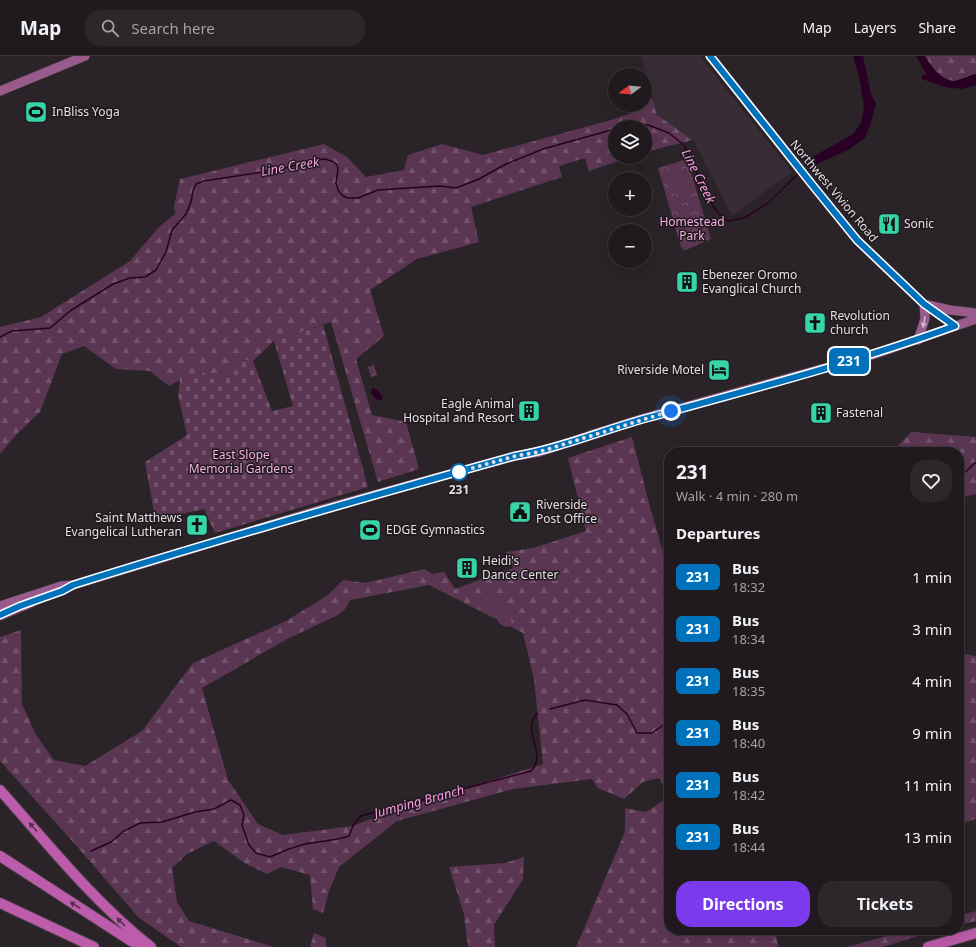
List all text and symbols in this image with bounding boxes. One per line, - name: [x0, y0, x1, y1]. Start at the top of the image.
- search box: [85, 10, 365, 46]
- text: Map: [20, 15, 61, 41]
- icon: search: [99, 17, 121, 39]
- text: Search here: [131, 18, 215, 38]
- text: Map: [803, 18, 832, 37]
- text: Layers: [854, 18, 896, 37]
- text: Share: [918, 18, 956, 37]
- north arrow: [608, 68, 652, 112]
- map controls: [608, 68, 652, 268]
- sports icon: InBliss Yoga: [23, 99, 49, 125]
- place label: InBliss Yoga: [52, 103, 120, 120]
- button: layers: [608, 120, 652, 164]
- street label: Northwest Vivion Road: [787, 136, 882, 245]
- water label: Line Creek: [678, 146, 721, 207]
- water label: Line Creek: [259, 152, 321, 180]
- button: +: [608, 172, 652, 216]
- restaurant icon: Sonic: [876, 211, 902, 237]
- park label: Homestead Park: [659, 213, 725, 244]
- place label: Sonic: [904, 215, 934, 232]
- button: −: [608, 224, 652, 268]
- place label: Ebenezer Oromo Evanglical Church: [702, 266, 802, 297]
- building icon: Ebenezer Oromo Evanglical Church: [674, 269, 700, 295]
- place label: Revolution church: [830, 307, 890, 338]
- church icon: Revolution church: [802, 310, 828, 336]
- one-way arrow: [920, 316, 926, 328]
- line badge: 231: [826, 348, 872, 374]
- text: 231: [837, 351, 861, 370]
- hotel icon: Riverside Motel: [706, 357, 732, 383]
- place label: Riverside Motel: [617, 361, 704, 378]
- place label: Eagle Animal Hospital and Resort: [403, 395, 515, 426]
- building icon: Eagle Animal Hospital and Resort: [516, 398, 542, 424]
- building icon: Fastenal: [808, 400, 834, 426]
- your location: [661, 401, 681, 421]
- place label: Fastenal: [836, 404, 883, 421]
- park label: East Slope Memorial Gardens: [189, 446, 294, 477]
- text: 231: [676, 459, 709, 485]
- button: heart: [910, 460, 952, 502]
- marker: 231: [450, 463, 468, 481]
- place label: 231: [449, 481, 469, 498]
- text: Walk · 4 min · 280 m: [676, 487, 798, 505]
- place label: Riverside Post Office: [536, 496, 597, 527]
- public building icon: Riverside Post Office: [507, 499, 533, 525]
- place label: Saint Matthews Evangelical Lutheran: [65, 509, 182, 540]
- church icon: Saint Matthews Evangelical Lutheran: [184, 512, 210, 538]
- sports icon: EDGE Gymnastics: [357, 517, 383, 543]
- place label: EDGE Gymnastics: [386, 521, 485, 538]
- text: Departures: [676, 523, 760, 543]
- place label: Heidi's Dance Center: [482, 552, 558, 583]
- building icon: Heidi's Dance Center: [454, 555, 480, 581]
- text: Bus: [732, 558, 759, 578]
- text: 231: [686, 567, 710, 586]
- text: 1 min: [912, 567, 952, 587]
- text: 18:32: [732, 578, 765, 596]
- text: Bus: [732, 610, 759, 630]
- text: 231: [686, 619, 710, 638]
- text: 3 min: [912, 619, 952, 639]
- text: 18:34: [732, 630, 765, 648]
- text: Bus: [732, 662, 759, 682]
- text: 231: [686, 671, 710, 690]
- text: 4 min: [912, 671, 952, 691]
- text: 18:35: [732, 682, 765, 700]
- text: Bus: [732, 714, 759, 734]
- text: 231: [686, 723, 710, 742]
- text: 9 min: [912, 723, 952, 743]
- text: 18:40: [732, 734, 765, 752]
- text: Bus: [732, 766, 759, 786]
- text: 231: [686, 775, 710, 794]
- text: 11 min: [904, 775, 952, 795]
- water label: Jumping Branch: [369, 780, 466, 822]
- text: 18:42: [732, 786, 765, 804]
- text: Bus: [732, 818, 759, 838]
- one-way arrow: [29, 822, 38, 831]
- text: 231: [686, 827, 710, 846]
- text: 13 min: [904, 827, 952, 847]
- text: 18:44: [732, 838, 765, 856]
- button: Directions: [676, 881, 810, 927]
- button: Tickets: [818, 881, 952, 927]
- one-way arrow: [70, 901, 80, 909]
- one-way arrow: [116, 917, 126, 927]

